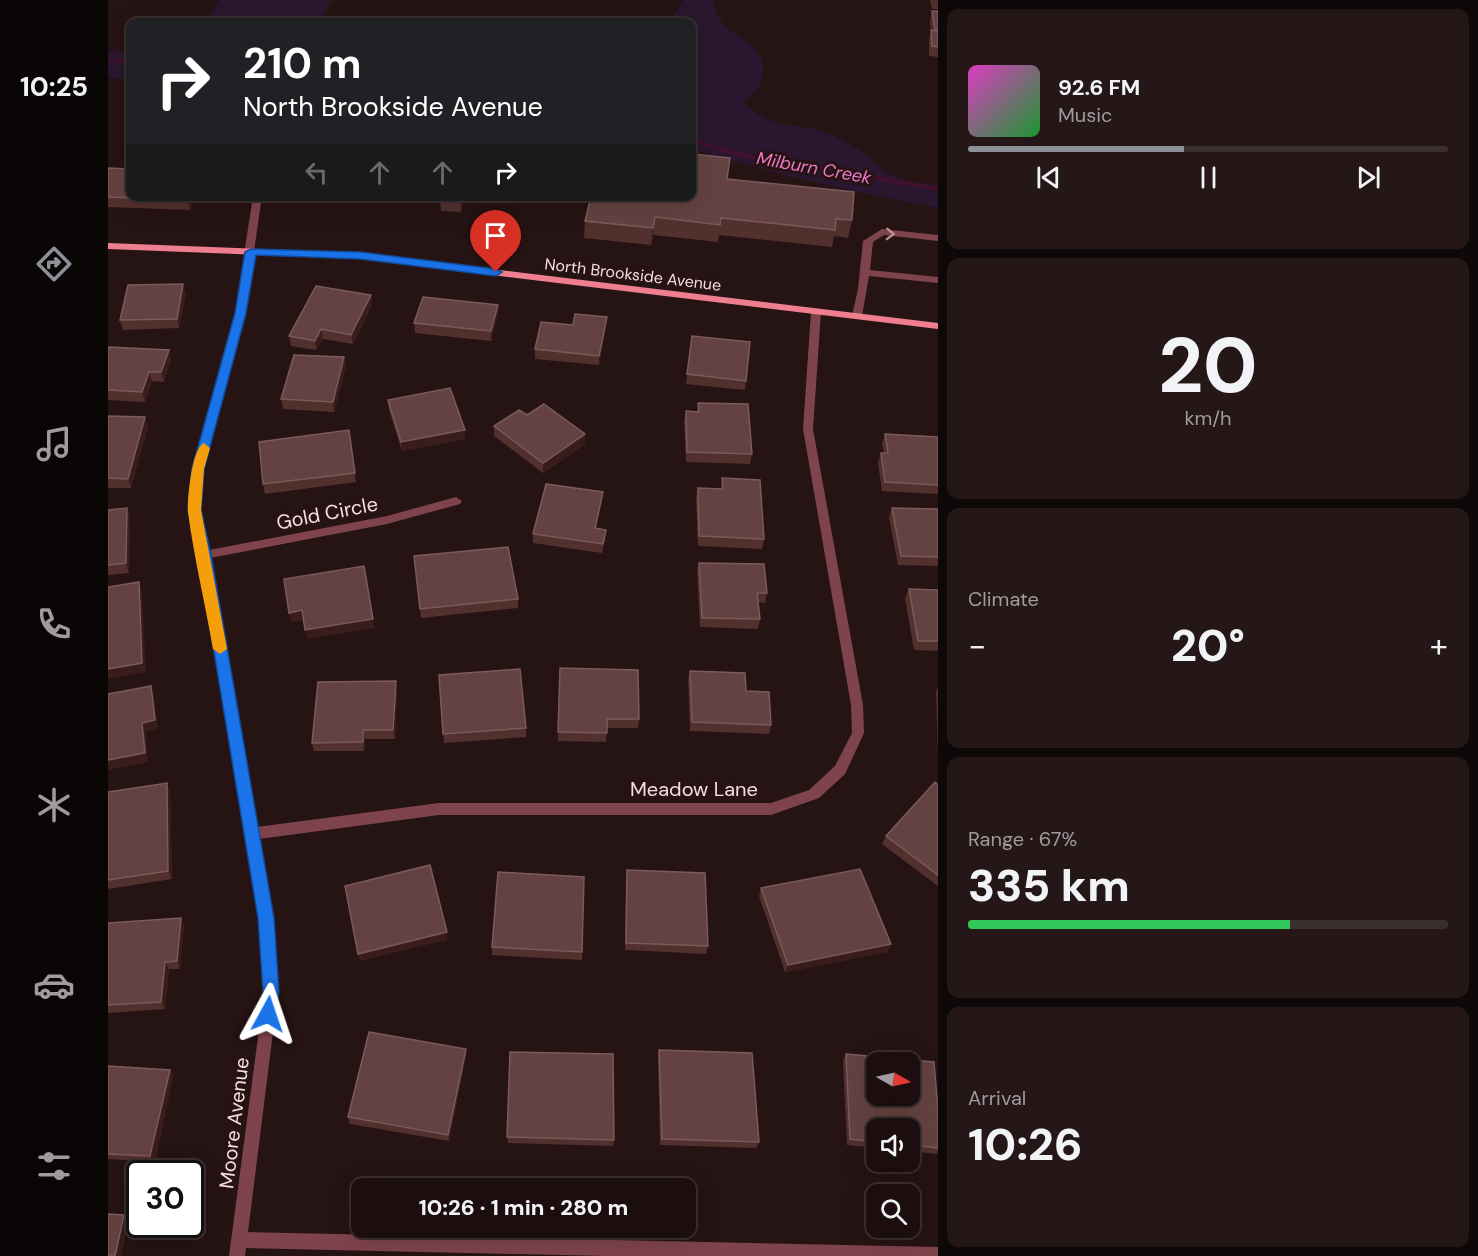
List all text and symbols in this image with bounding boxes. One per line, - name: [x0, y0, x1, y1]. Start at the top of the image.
- text: 210 m: [243, 36, 361, 91]
- icon: right: [144, 42, 222, 120]
- text: 10:25: [20, 69, 88, 104]
- text: 92.6 FM: [1058, 73, 1140, 102]
- text: North Brookside Avenue: [243, 89, 543, 124]
- text: Music: [1058, 102, 1113, 128]
- water label: Milburn Creek: [755, 146, 874, 190]
- icon: left: [300, 156, 333, 189]
- icon: ahead: [363, 156, 396, 189]
- icon: ahead: [426, 156, 459, 189]
- icon: right: [489, 156, 522, 189]
- icon: previous: [1032, 161, 1065, 194]
- icon: pause: [1192, 161, 1225, 194]
- icon: next: [1352, 161, 1385, 194]
- pin: [470, 210, 521, 272]
- icon: arrive: [479, 219, 512, 252]
- one-way arrow: [886, 228, 895, 240]
- icon: directions: [33, 243, 75, 285]
- street label: North Brookside Avenue: [543, 253, 722, 296]
- text: 20: [1158, 315, 1258, 416]
- text: km/h: [1184, 405, 1232, 431]
- icon: music: [33, 423, 75, 465]
- street label: Gold Circle: [274, 490, 380, 536]
- text: Climate: [968, 586, 1039, 612]
- icon: phone: [33, 603, 75, 645]
- text: 20°: [1171, 616, 1245, 675]
- text: −: [968, 624, 986, 667]
- text: +: [1430, 624, 1448, 667]
- street label: Meadow Lane: [630, 776, 758, 802]
- icon: climate: [33, 784, 75, 826]
- text: Range · 67%: [968, 826, 1077, 852]
- text: 335 km: [968, 856, 1130, 915]
- icon: car: [33, 964, 75, 1006]
- position arrow: [236, 982, 300, 1046]
- north arrow: [866, 1052, 920, 1106]
- map controls: [866, 1052, 920, 1238]
- street label: Moore Avenue: [213, 1056, 255, 1190]
- text: Arrival: [968, 1085, 1026, 1111]
- text: 10:26: [968, 1115, 1083, 1174]
- button: sound: [866, 1118, 920, 1172]
- icon: filters: [33, 1145, 75, 1187]
- speed limit sign: 30: [126, 1160, 204, 1238]
- button: search: [866, 1184, 920, 1238]
- text: 10:26 · 1 min · 280 m: [419, 1193, 628, 1222]

